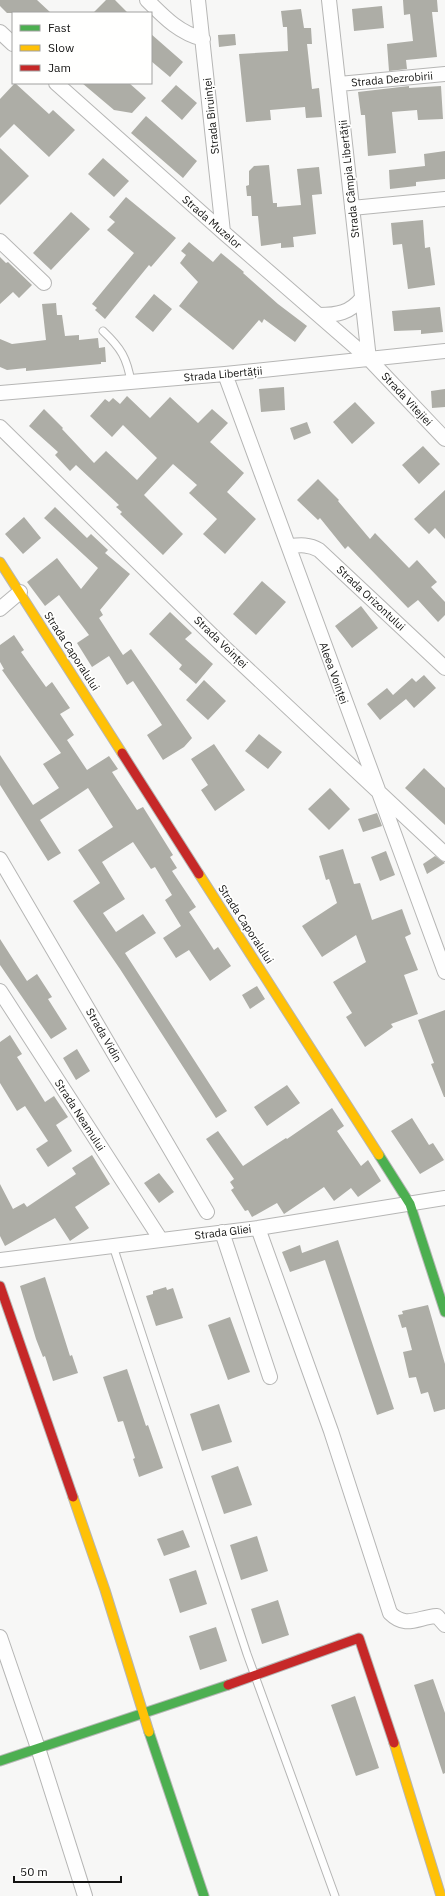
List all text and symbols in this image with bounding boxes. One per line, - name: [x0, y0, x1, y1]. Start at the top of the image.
- legend: [12, 12, 152, 84]
- text: Fast: [48, 20, 71, 35]
- text: Slow: [48, 40, 74, 55]
- text: Jam: [48, 60, 71, 75]
- street label: Strada Dezrobirii: [350, 68, 434, 90]
- street label: Strada Biruinței: [200, 77, 222, 155]
- street label: Strada Câmpia Libertății: [336, 119, 362, 239]
- street label: Strada Muzelor: [179, 192, 245, 252]
- street label: Strada Libertății: [183, 364, 263, 384]
- street label: Strada Vitejiei: [378, 369, 436, 429]
- street label: Strada Orizontului: [334, 563, 408, 633]
- street label: Strada Caporalului: [41, 609, 103, 693]
- street label: Strada Voinței: [191, 613, 251, 671]
- street label: Aleea Voinței: [316, 640, 352, 706]
- street label: Strada Caporalului: [215, 882, 277, 966]
- street label: Strada Vidin: [83, 1006, 125, 1064]
- street label: Strada Neamului: [52, 1077, 108, 1153]
- street label: Strada Gliei: [194, 1222, 252, 1242]
- scale bar: [14, 1858, 121, 1884]
- text: 50 m: [20, 1864, 48, 1879]

